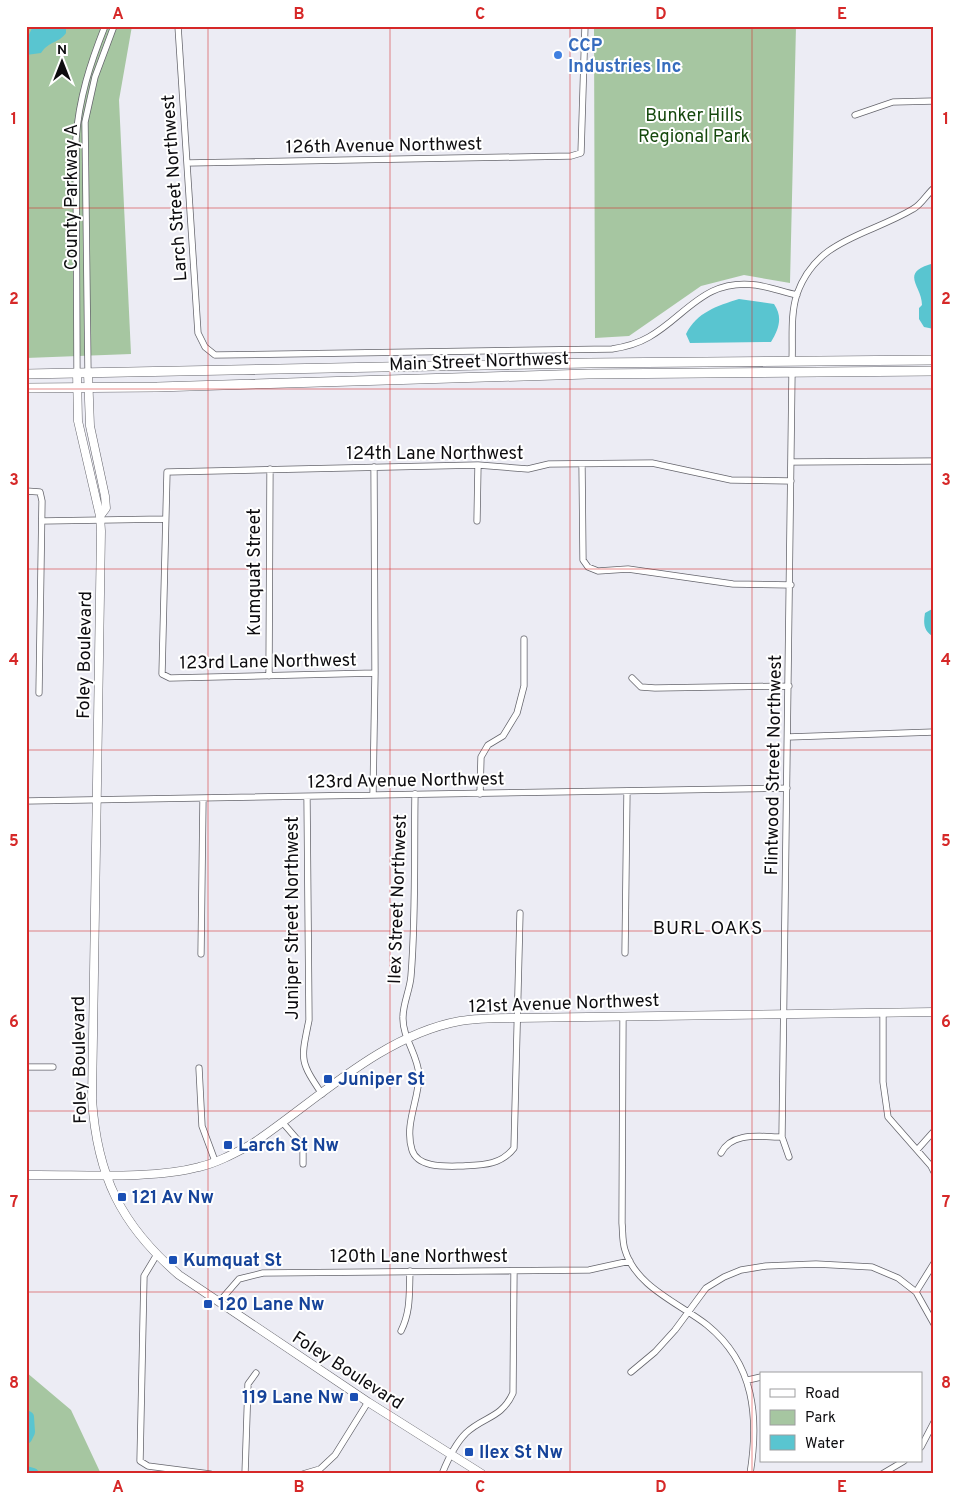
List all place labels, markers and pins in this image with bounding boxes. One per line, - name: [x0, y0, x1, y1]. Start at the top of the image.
- place label: CCP Industries Inc: [568, 35, 682, 79]
- marker: CCP Industries Inc: [552, 49, 564, 61]
- place label: Juniper St: [338, 1069, 425, 1092]
- marker: Juniper St: [322, 1073, 334, 1085]
- place label: Larch St Nw: [238, 1135, 339, 1158]
- marker: Larch St Nw: [222, 1139, 234, 1151]
- place label: 121 Av Nw: [132, 1187, 214, 1210]
- marker: 121 Av Nw: [116, 1191, 128, 1203]
- place label: Kumquat St: [183, 1250, 282, 1273]
- marker: Kumquat St: [167, 1254, 179, 1266]
- place label: 120 Lane Nw: [218, 1294, 325, 1317]
- marker: 120 Lane Nw: [202, 1298, 214, 1310]
- place label: 119 Lane Nw: [242, 1387, 344, 1410]
- marker: 119 Lane Nw: [348, 1391, 360, 1403]
- place label: Ilex St Nw: [479, 1442, 563, 1465]
- marker: Ilex St Nw: [463, 1446, 475, 1458]

